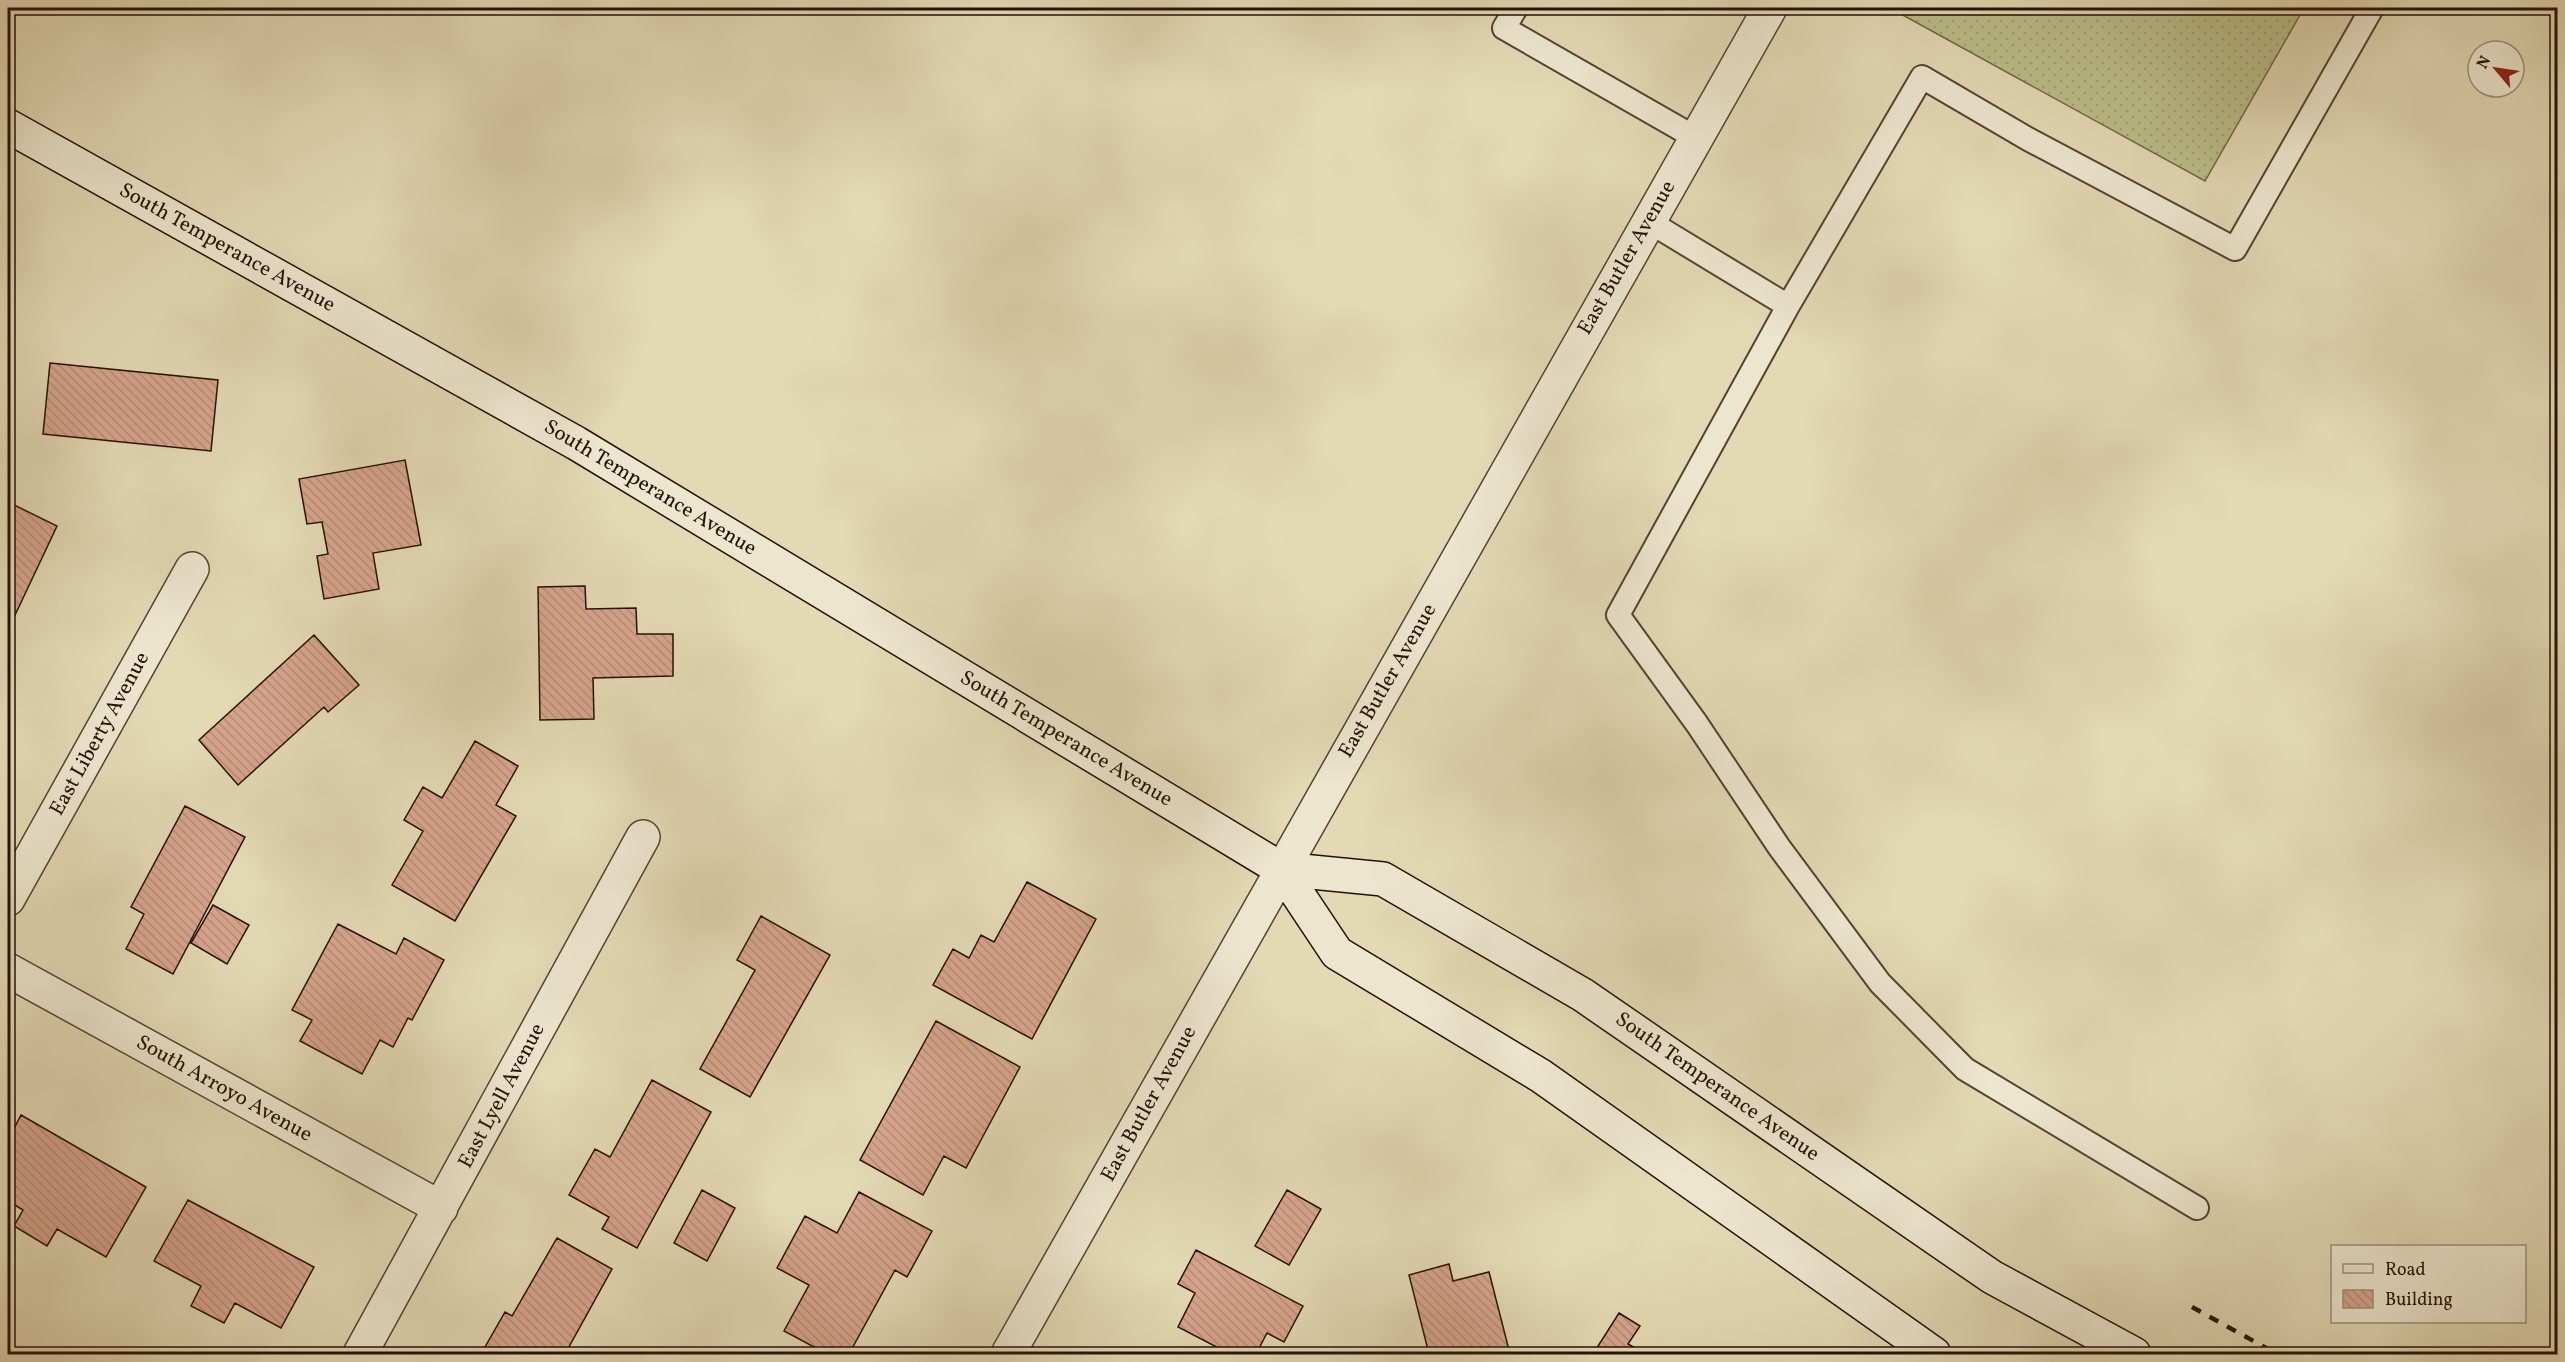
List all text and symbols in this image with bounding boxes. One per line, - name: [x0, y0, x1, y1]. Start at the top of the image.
- north arrow: [2466, 39, 2526, 99]
- text: N: [2472, 52, 2497, 73]
- street label: East Butler Avenue: [1571, 175, 1683, 341]
- street label: South Temperance Avenue: [114, 176, 341, 320]
- street label: South Temperance Avenue: [538, 413, 762, 563]
- street label: East Butler Avenue: [1332, 598, 1444, 764]
- street label: East Liberty Avenue: [43, 647, 157, 821]
- street label: South Temperance Avenue: [954, 664, 1178, 814]
- street label: South Temperance Avenue: [1609, 1005, 1825, 1169]
- street label: East Lyell Avenue: [452, 1018, 552, 1174]
- street label: East Butler Avenue: [1094, 1021, 1204, 1187]
- street label: South Arroyo Avenue: [131, 1028, 317, 1150]
- legend: [2331, 1245, 2526, 1323]
- text: Road: [2385, 1258, 2426, 1283]
- text: Building: [2385, 1288, 2453, 1313]

